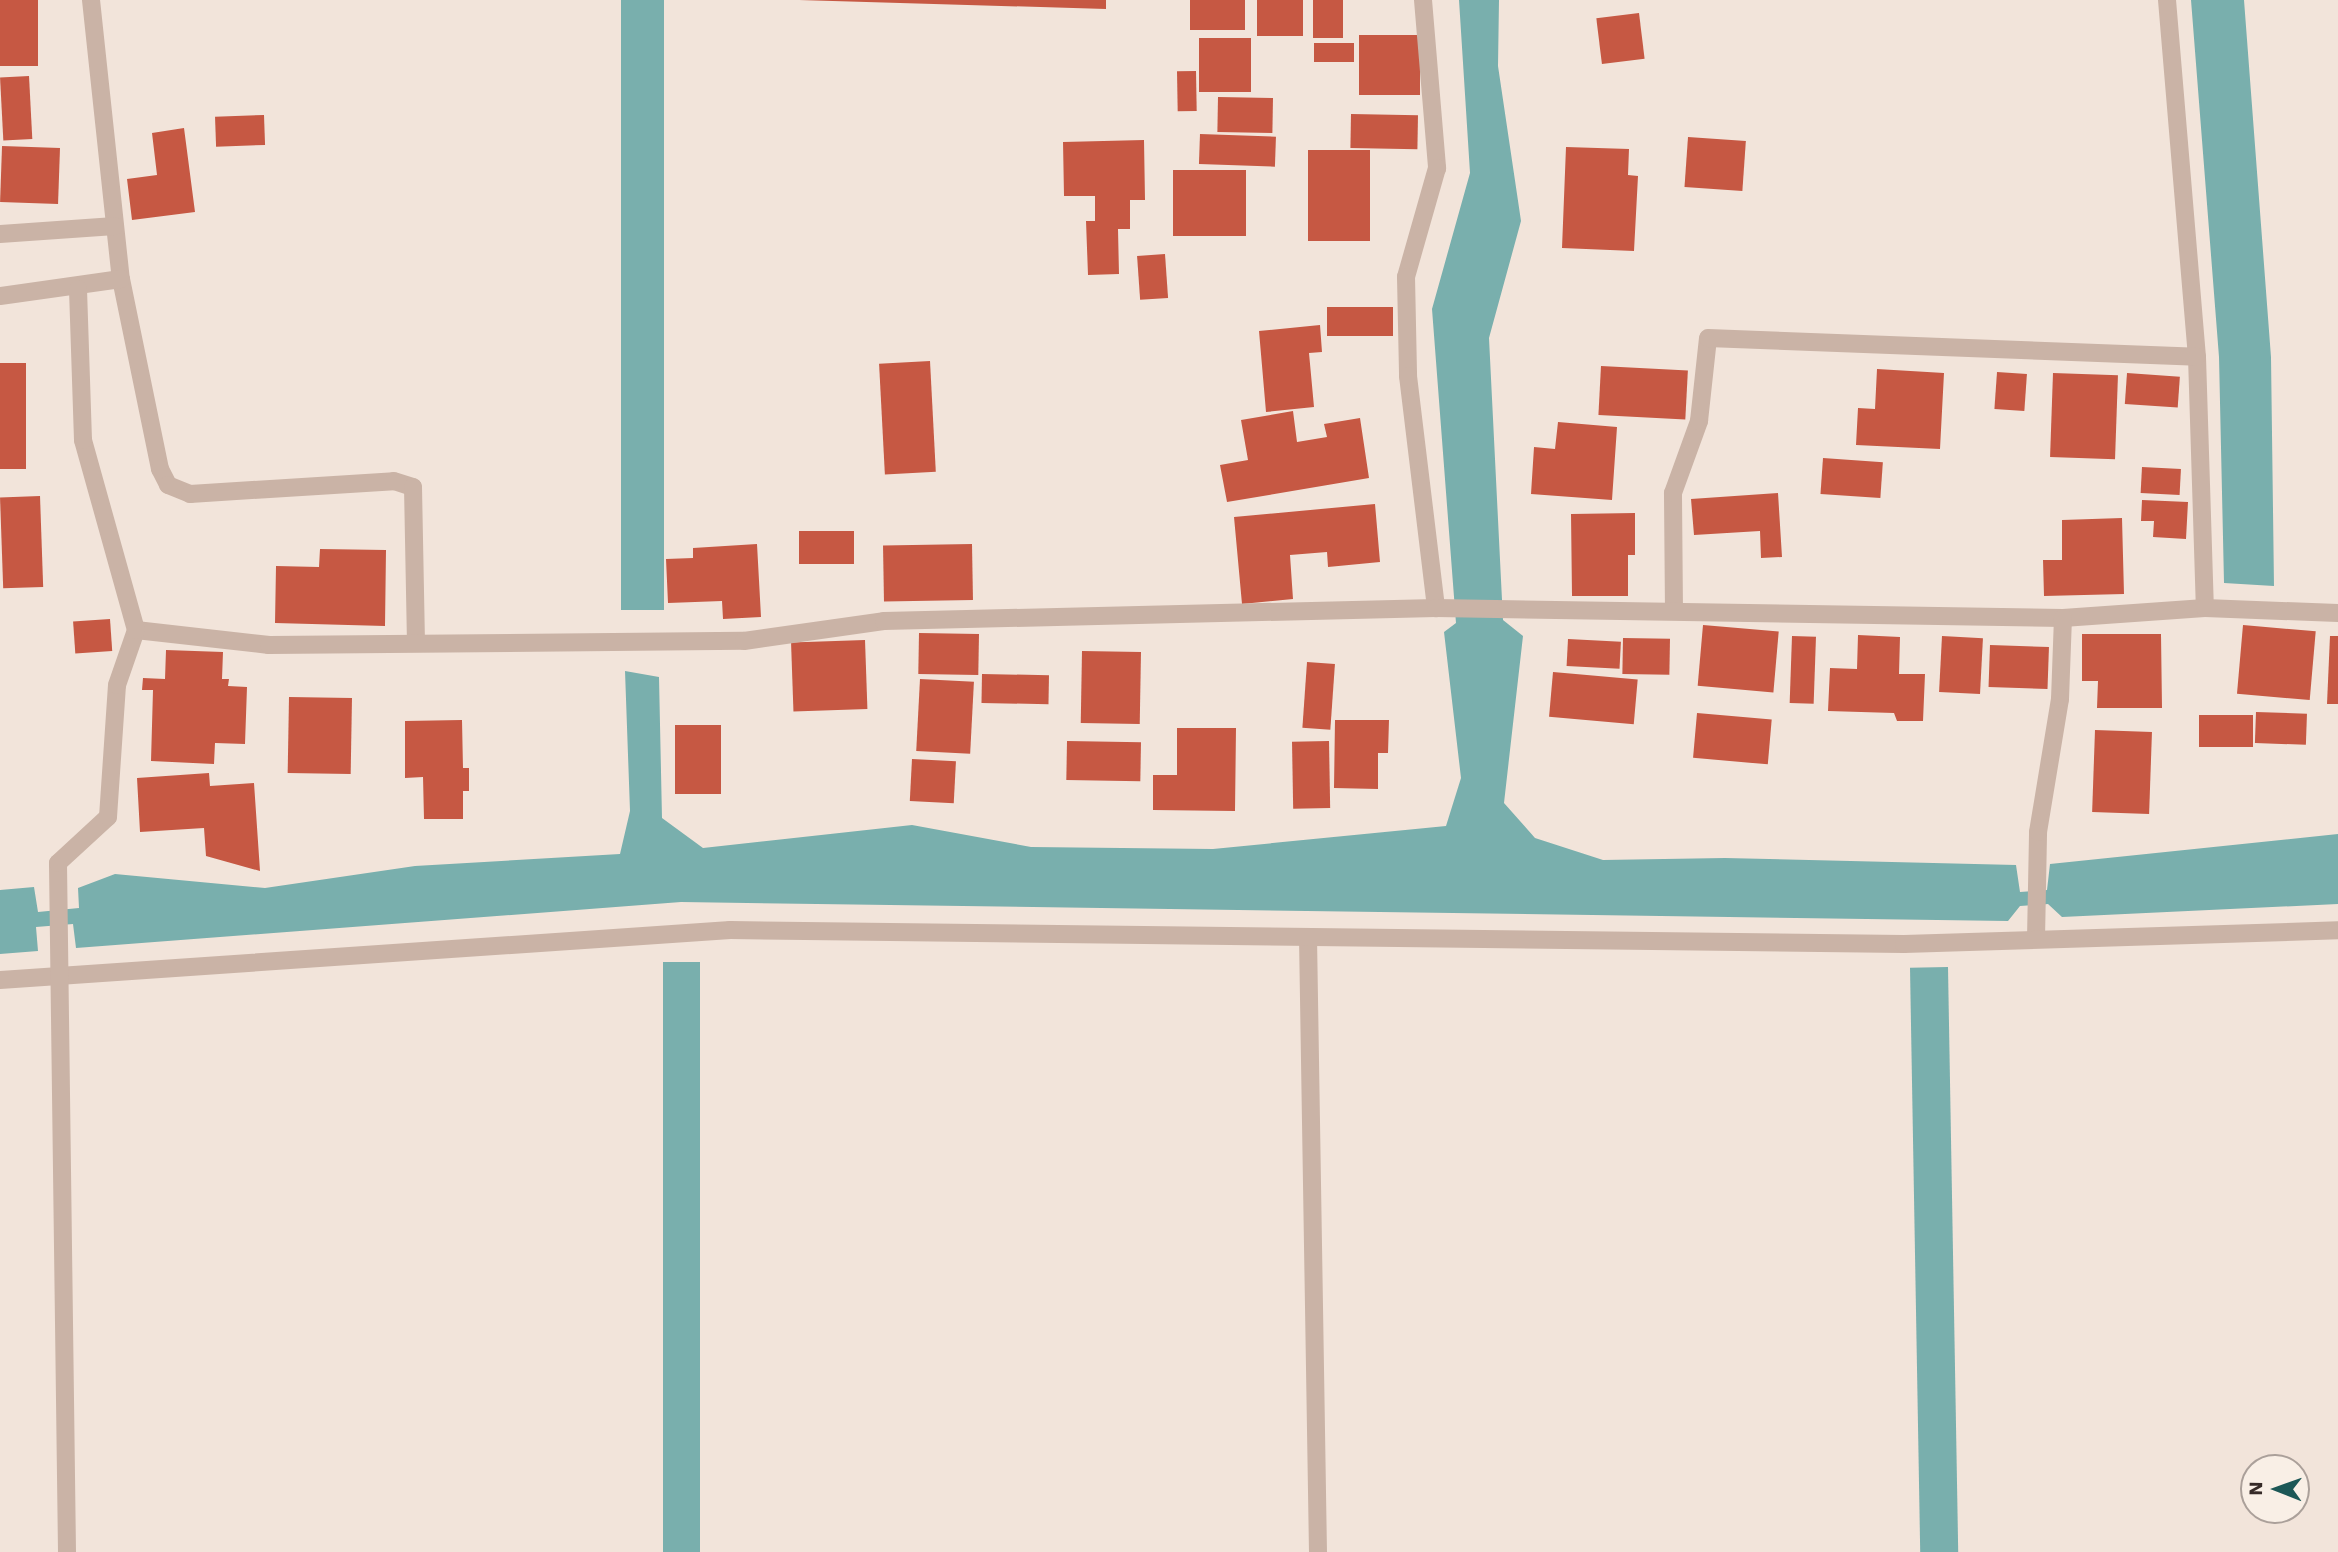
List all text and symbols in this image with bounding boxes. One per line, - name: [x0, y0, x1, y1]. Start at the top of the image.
- north arrow: [2240, 1454, 2310, 1524]
- text: N: [2244, 1481, 2267, 1496]

